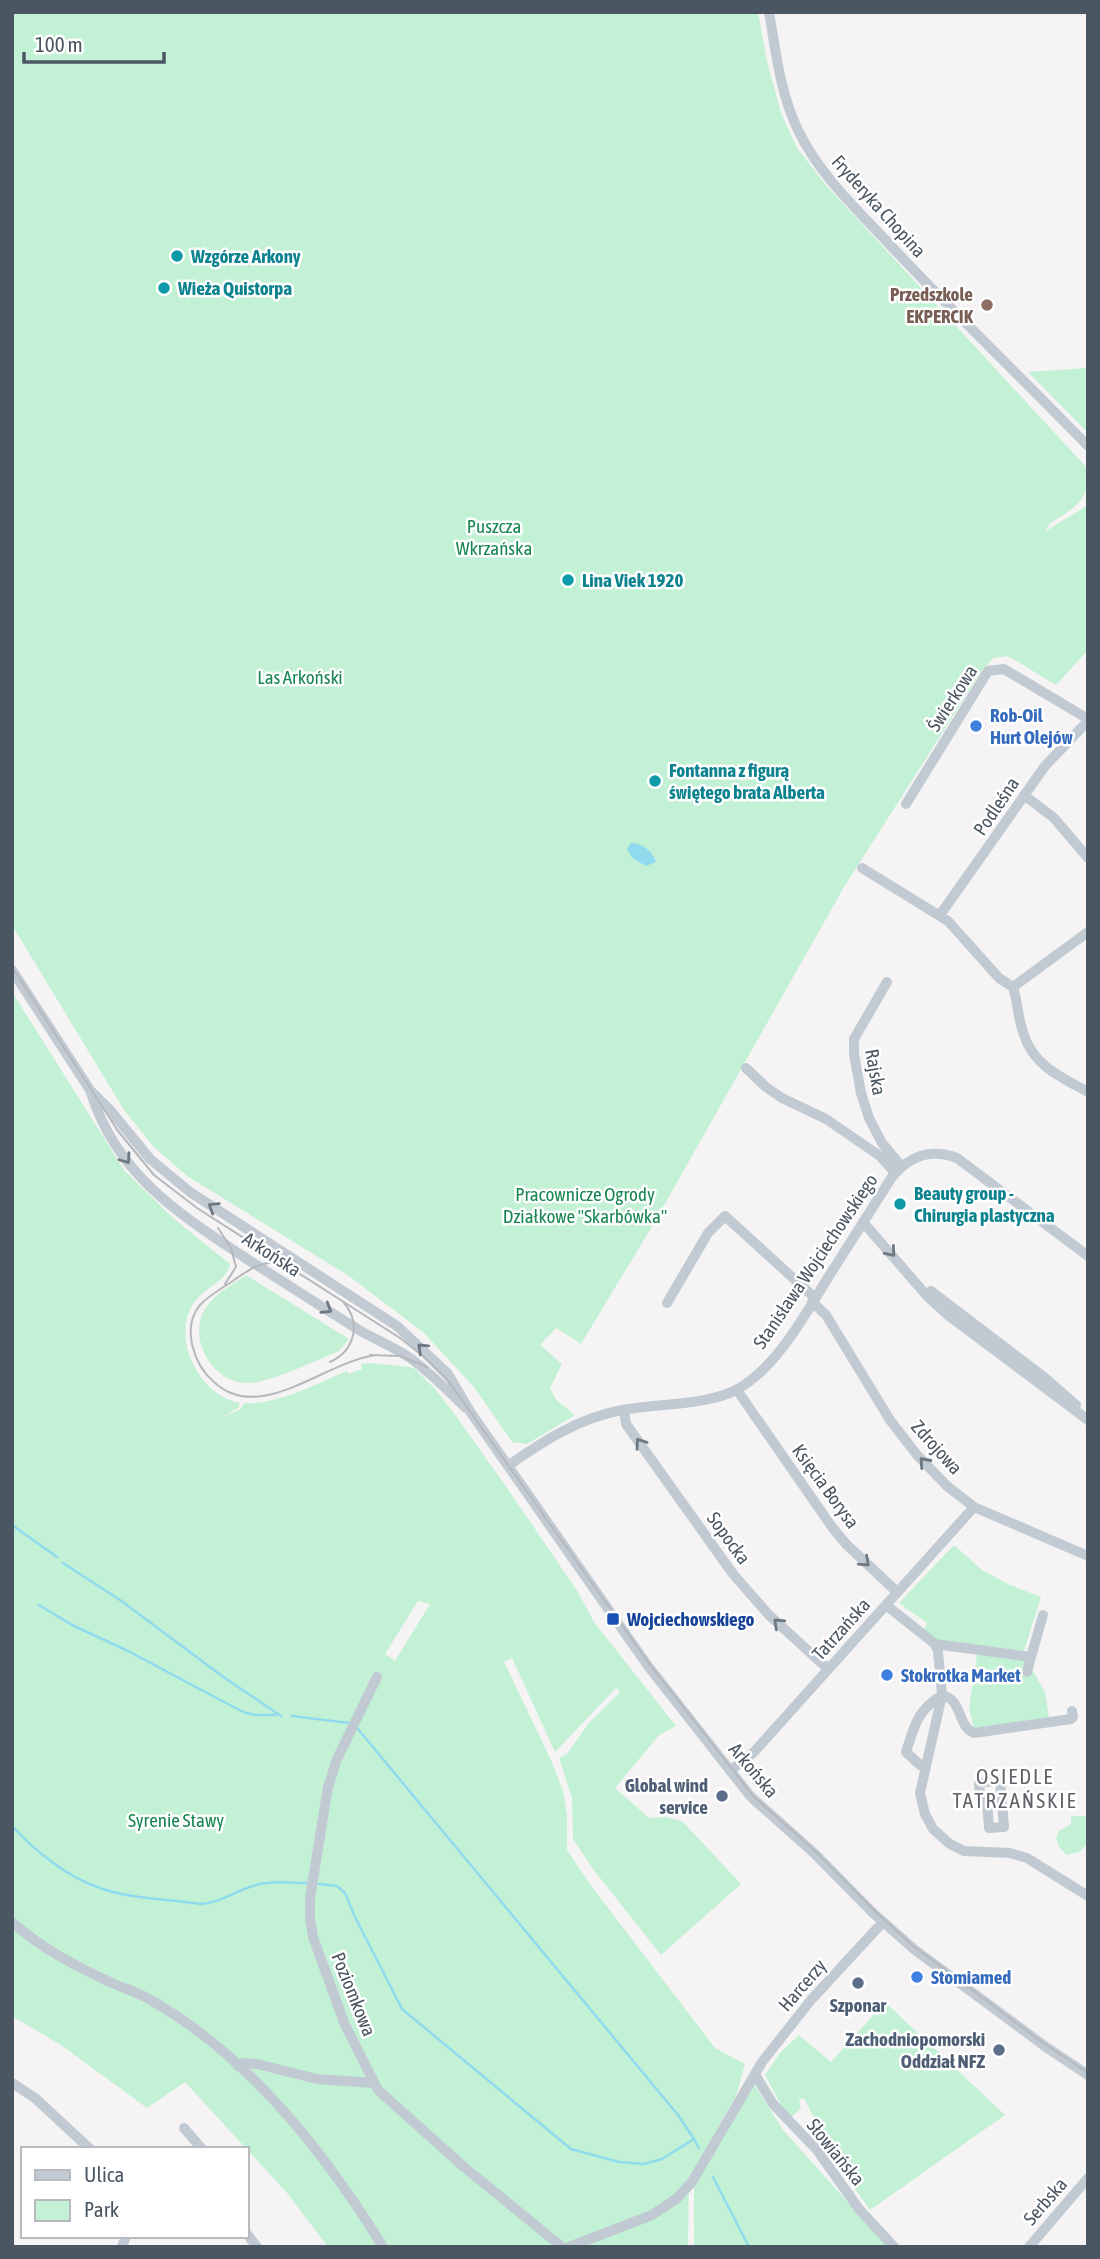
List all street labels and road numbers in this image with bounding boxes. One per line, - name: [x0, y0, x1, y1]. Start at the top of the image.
- street label: Fryderyka Chopina: [827, 151, 931, 261]
- street label: Świerkowa: [922, 661, 982, 735]
- street label: Podleśna: [969, 773, 1023, 839]
- street label: Rajska: [861, 1047, 891, 1097]
- street label: Stanisława Wojciechowskiego: [748, 1169, 882, 1353]
- street label: Arkońska: [239, 1227, 305, 1281]
- street label: Zdrojowa: [907, 1415, 967, 1479]
- street label: Księcia Borysa: [788, 1440, 864, 1532]
- street label: Sopocka: [703, 1508, 755, 1568]
- street label: Tatrzańska: [807, 1594, 875, 1664]
- street label: Arkońska: [725, 1738, 783, 1802]
- street label: Poziomkowa: [327, 1949, 381, 2039]
- street label: Harcerzy: [774, 1954, 831, 2015]
- street label: Słowiańska: [803, 2114, 869, 2190]
- street label: Serbska: [1019, 2173, 1071, 2229]

